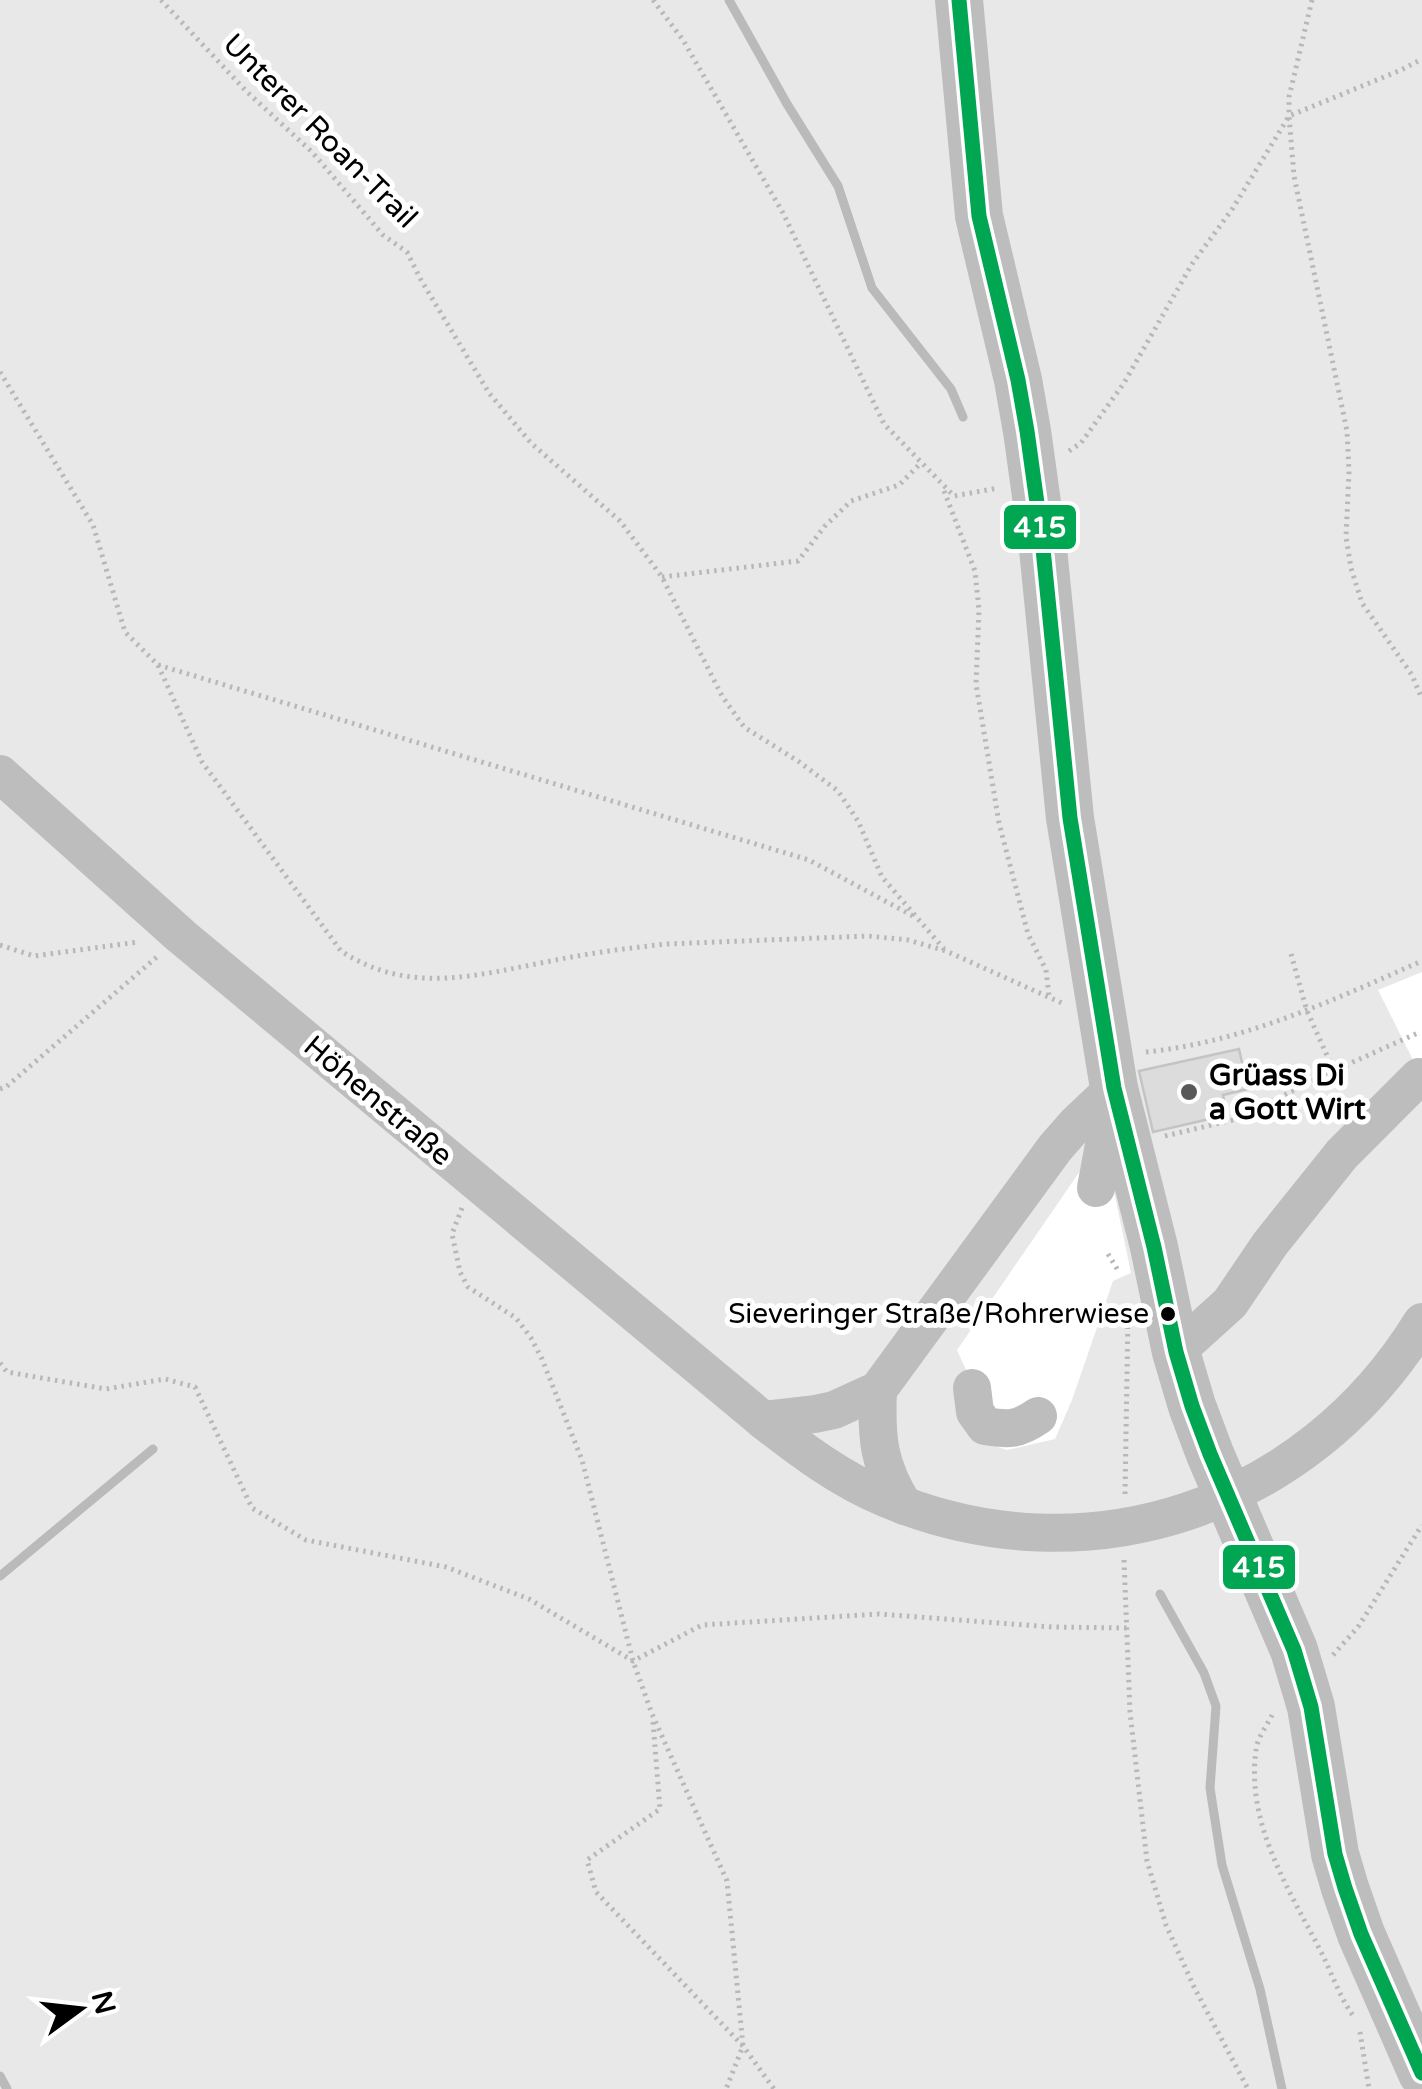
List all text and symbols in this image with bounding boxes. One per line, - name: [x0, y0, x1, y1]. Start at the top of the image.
- street label: Unterer Roan-Trail: [215, 26, 425, 236]
- line badge: 415: [1002, 503, 1078, 551]
- text: 415: [1014, 511, 1066, 545]
- street label: Höhenstraße: [296, 1028, 460, 1174]
- place label: Grüass Di a Gott Wirt: [1209, 1057, 1366, 1128]
- marker: Grüass Di a Gott Wirt: [1178, 1081, 1200, 1103]
- place label: Sieveringer Straße/Rohrerwiese: [728, 1297, 1149, 1331]
- marker: Sieveringer Straße/Rohrerwiese: [1158, 1304, 1178, 1324]
- line badge: 415: [1221, 1543, 1297, 1591]
- text: 415: [1233, 1551, 1285, 1585]
- north arrow: [30, 1959, 130, 2059]
- text: N: [84, 1988, 123, 2018]

